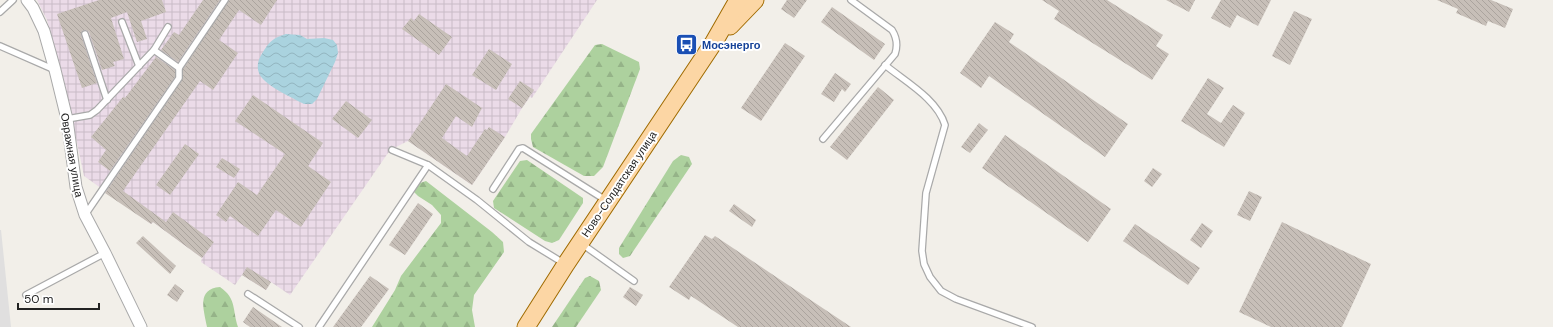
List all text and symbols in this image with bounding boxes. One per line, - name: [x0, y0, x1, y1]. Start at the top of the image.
- bus stop icon: Мосэнерго: [674, 32, 700, 58]
- place label: Мосэнерго: [702, 38, 761, 52]
- street label: Овражная улица: [58, 112, 86, 199]
- street label: Ново-Солдатская улица: [578, 128, 660, 240]
- scale bar: [18, 285, 99, 311]
- text: 50 m: [24, 291, 53, 307]

